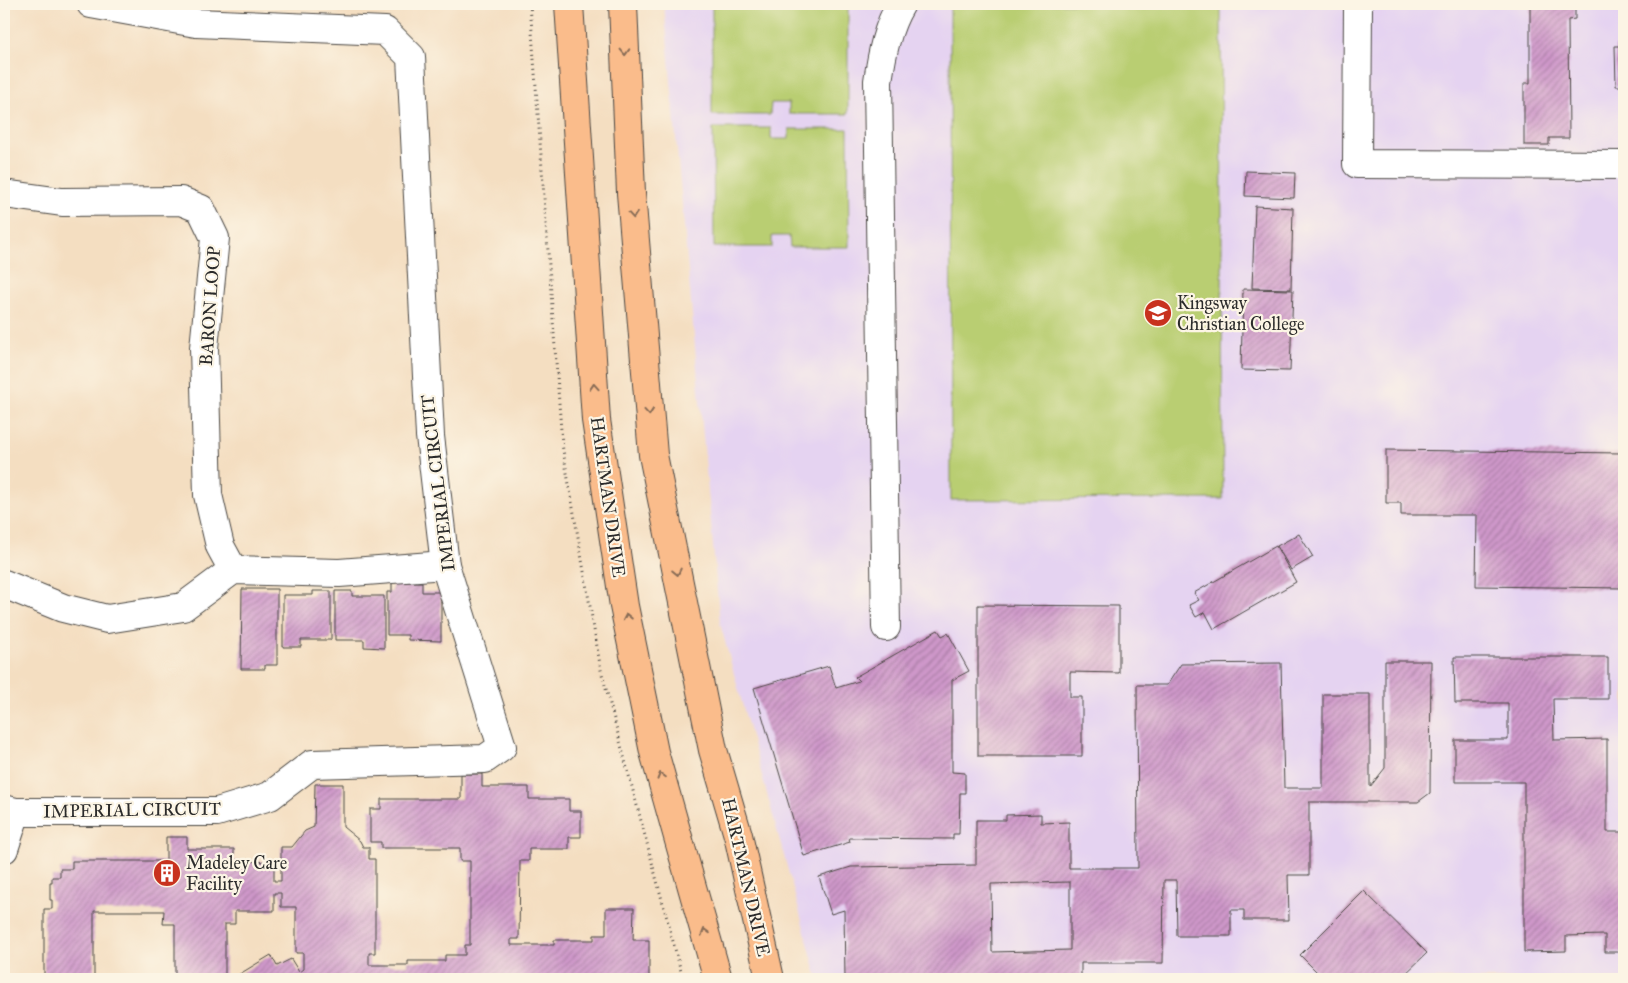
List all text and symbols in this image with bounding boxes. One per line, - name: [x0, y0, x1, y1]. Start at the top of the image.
- one-way arrow: [620, 49, 631, 57]
- one-way arrow: [627, 211, 638, 219]
- street label: BARON LOOP: [195, 245, 225, 367]
- place label: Kingsway Christian College: [1177, 292, 1305, 336]
- school or university icon: Kingsway Christian College: [1143, 298, 1173, 328]
- one-way arrow: [588, 383, 599, 391]
- street label: IMPERIAL CIRCUIT: [416, 393, 460, 573]
- one-way arrow: [643, 408, 654, 416]
- street label: HARTMAN DRIVE: [586, 415, 630, 579]
- one-way arrow: [671, 567, 681, 576]
- one-way arrow: [622, 613, 632, 621]
- one-way arrow: [656, 772, 666, 780]
- street label: HARTMAN DRIVE: [717, 796, 775, 959]
- street label: IMPERIAL CIRCUIT: [43, 797, 221, 823]
- place label: Madeley Care Facility: [186, 852, 287, 895]
- building icon: Madeley Care Facility: [152, 858, 182, 888]
- one-way arrow: [700, 929, 710, 937]

